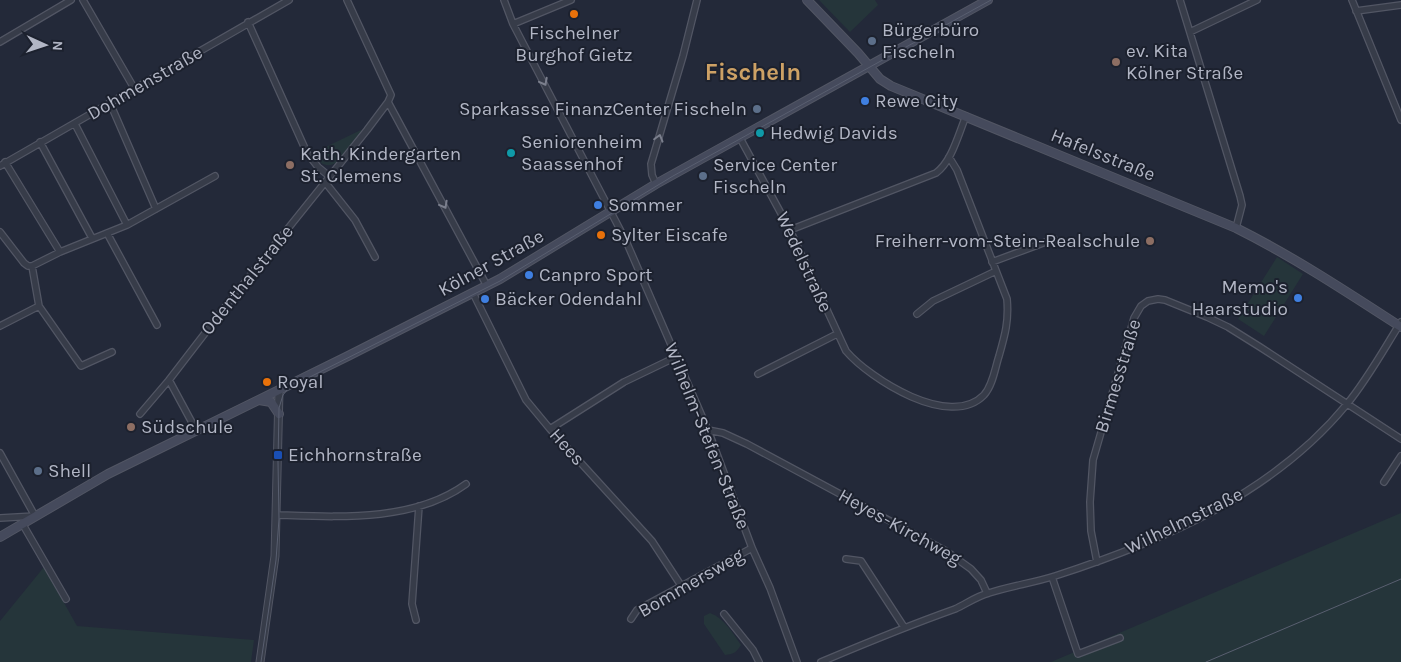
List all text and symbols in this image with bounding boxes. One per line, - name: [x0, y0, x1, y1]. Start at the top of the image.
- marker: Fischelner Burghof Gietz: [568, 8, 580, 20]
- place label: Bürgerbüro Fischeln: [882, 19, 979, 63]
- north arrow: [20, 20, 70, 70]
- place label: Fischelner Burghof Gietz: [515, 22, 633, 66]
- marker: Bürgerbüro Fischeln: [866, 35, 878, 47]
- text: N: [49, 40, 66, 51]
- place label: ev. Kita Kölner Straße: [1126, 40, 1243, 84]
- street label: Dohmenstraße: [84, 41, 206, 125]
- marker: ev. Kita Kölner Straße: [1110, 56, 1122, 68]
- district label: Fischeln: [705, 58, 801, 86]
- one-way arrow: [538, 77, 548, 86]
- place label: Rewe City: [875, 90, 958, 112]
- marker: Rewe City: [859, 95, 871, 107]
- place label: Sparkasse FinanzCenter Fischeln: [459, 98, 747, 120]
- marker: Sparkasse FinanzCenter Fischeln: [751, 103, 763, 115]
- place label: Hedwig Davids: [770, 122, 898, 144]
- street label: Hafelsstraße: [1048, 124, 1158, 186]
- marker: Hedwig Davids: [754, 127, 766, 139]
- place label: Seniorenheim Saassenhof: [521, 131, 643, 175]
- one-way arrow: [653, 134, 663, 142]
- place label: Kath. Kindergarten St. Clemens: [300, 143, 461, 187]
- marker: Seniorenheim Saassenhof: [505, 147, 517, 159]
- place label: Service Center Fischeln: [713, 154, 837, 198]
- marker: Kath. Kindergarten St. Clemens: [284, 159, 296, 171]
- marker: Service Center Fischeln: [697, 170, 709, 182]
- place label: Sommer: [608, 194, 682, 216]
- marker: Sommer: [592, 199, 604, 211]
- one-way arrow: [438, 200, 448, 209]
- street label: Wedelstraße: [771, 208, 837, 316]
- street label: Odenthalstraße: [196, 221, 298, 339]
- place label: Sylter Eiscafe: [611, 224, 728, 246]
- street label: Kölner Straße: [434, 225, 548, 301]
- marker: Sylter Eiscafe: [595, 229, 607, 241]
- place label: Freiherr-vom-Stein-Realschule: [875, 230, 1140, 252]
- marker: Freiherr-vom-Stein-Realschule: [1144, 235, 1156, 247]
- place label: Canpro Sport: [539, 264, 652, 286]
- marker: Canpro Sport: [523, 269, 535, 281]
- place label: Memo's Haarstudio: [1192, 276, 1288, 320]
- place label: Bäcker Odendahl: [495, 288, 642, 310]
- marker: Memo's Haarstudio: [1292, 292, 1304, 304]
- marker: Bäcker Odendahl: [479, 293, 491, 305]
- street label: Birmesstraße: [1090, 316, 1146, 436]
- street label: Wilhelm-Stefen-Straße: [660, 340, 754, 532]
- place label: Royal: [277, 371, 324, 393]
- marker: Royal: [261, 376, 273, 388]
- place label: Südschule: [141, 416, 233, 438]
- marker: Südschule: [125, 421, 137, 433]
- street label: Hees: [545, 424, 589, 470]
- place label: Eichhornstraße: [288, 444, 422, 466]
- marker: Eichhornstraße: [272, 449, 284, 461]
- place label: Shell: [48, 460, 91, 482]
- marker: Shell: [32, 465, 44, 477]
- street label: Wilhelmstraße: [1122, 483, 1246, 559]
- street label: Heyes-Kirchweg: [835, 484, 966, 570]
- street label: Bommersweg: [634, 544, 748, 622]

